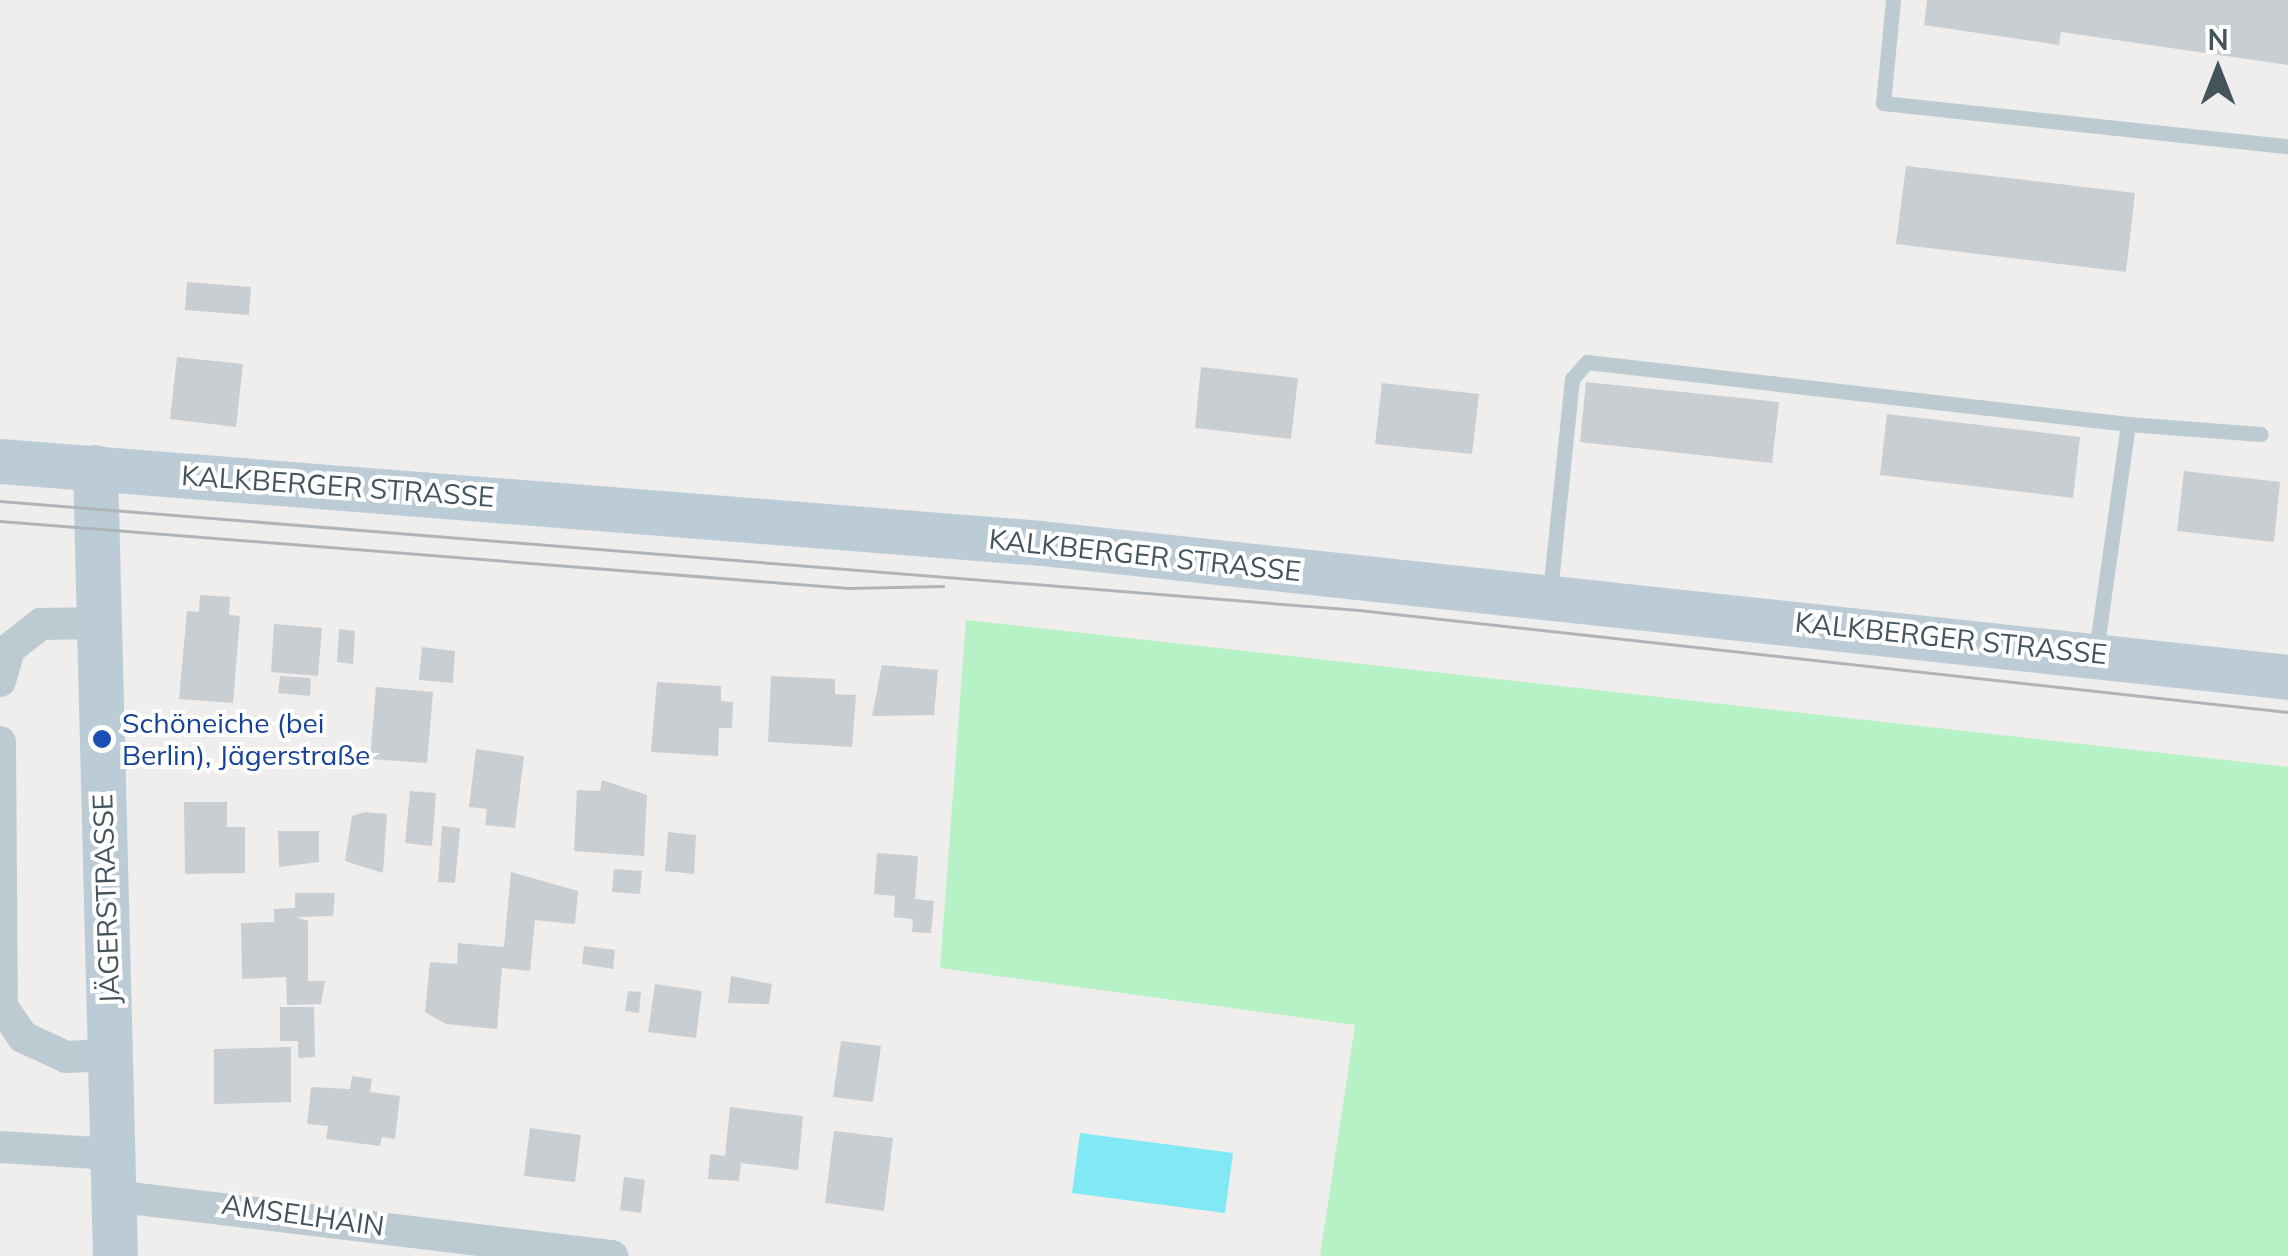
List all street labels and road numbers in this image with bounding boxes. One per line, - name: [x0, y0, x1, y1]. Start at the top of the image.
- street label: KALKBERGER STRASSE: [180, 458, 496, 514]
- street label: KALKBERGER STRASSE: [987, 522, 1303, 588]
- street label: KALKBERGER STRASSE: [1793, 605, 2109, 671]
- street label: JÄGERSTRASSE: [86, 793, 126, 1005]
- street label: AMSELHAIN: [219, 1187, 387, 1243]

